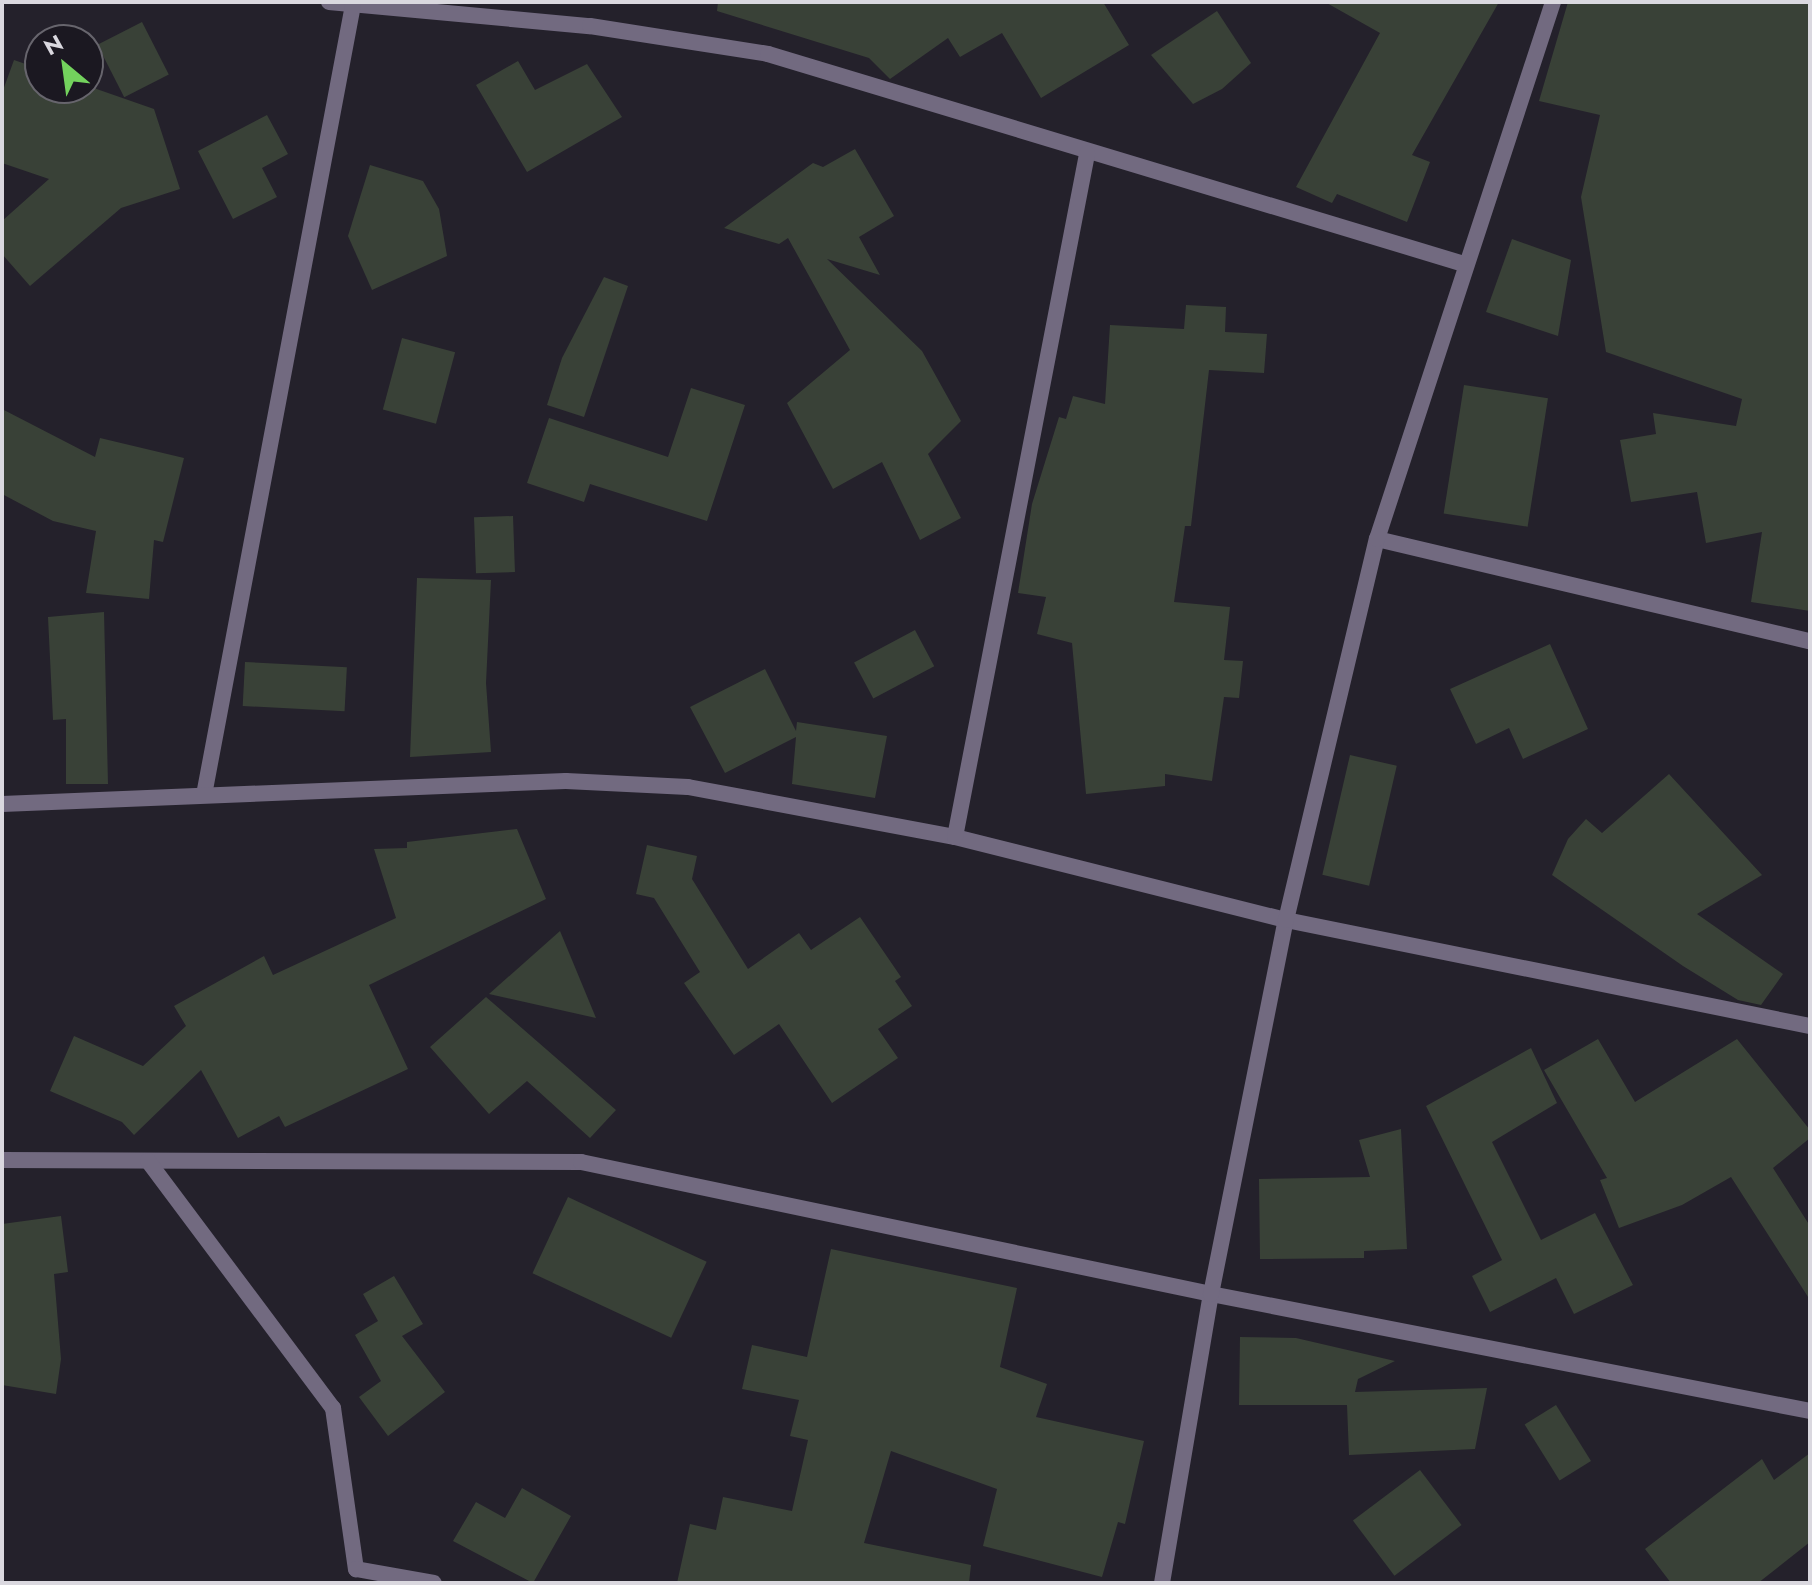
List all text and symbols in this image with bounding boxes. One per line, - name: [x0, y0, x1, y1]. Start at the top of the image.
- north arrow: [24, 24, 104, 104]
- text: N: [38, 27, 69, 63]

